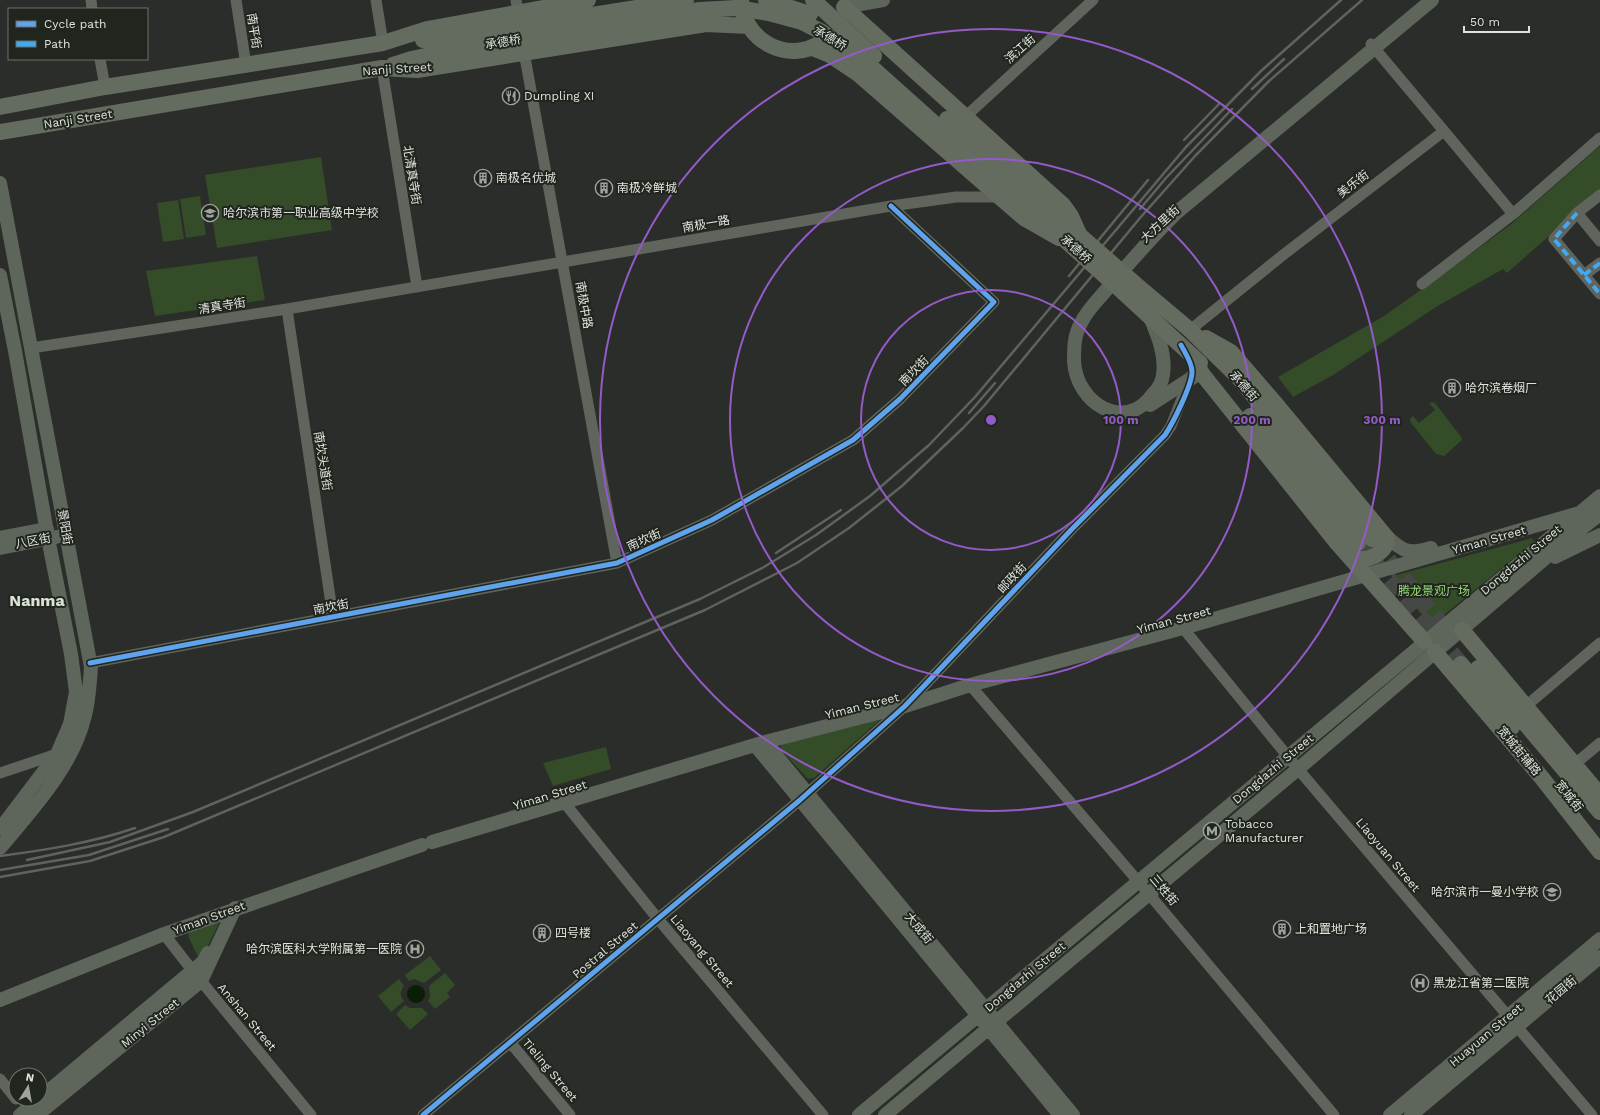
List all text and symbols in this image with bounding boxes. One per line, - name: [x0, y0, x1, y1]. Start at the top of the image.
- legend: [8, 8, 148, 60]
- scale bar: [1464, 8, 1529, 34]
- street label: 南平街: [244, 12, 264, 50]
- text: 50 m: [1470, 15, 1500, 29]
- text: Cycle path: [44, 17, 106, 31]
- street label: 承德桥: [811, 23, 849, 53]
- street label: 承德桥: [484, 32, 522, 52]
- street label: 滨江街: [1002, 32, 1038, 66]
- text: Path: [44, 37, 70, 51]
- street label: Nanji Street: [362, 60, 432, 78]
- restaurant icon: Dumpling XI: [501, 86, 521, 106]
- place label: Dumpling XI: [524, 89, 594, 103]
- street label: Nanji Street: [43, 107, 113, 131]
- street label: 北清真寺街: [400, 144, 424, 206]
- street label: 美乐街: [1335, 167, 1371, 201]
- building icon: 南极名优城: [473, 168, 493, 188]
- place label: 南极名优城: [496, 171, 556, 185]
- building icon: 南极冷鲜城: [594, 178, 614, 198]
- place label: 南极冷鲜城: [617, 181, 677, 195]
- school or university icon: 哈尔滨市第一职业高级中学校: [200, 203, 220, 223]
- street label: 大方里街: [1138, 203, 1182, 245]
- place label: 哈尔滨市第一职业高级中学校: [223, 206, 379, 220]
- street label: 南极一路: [681, 213, 731, 235]
- street label: 承德桥: [1058, 232, 1094, 266]
- street label: 南极中路: [573, 280, 595, 330]
- street label: 清真寺街: [197, 295, 247, 317]
- street label: 南坎街: [896, 353, 932, 389]
- street label: 承德街: [1227, 368, 1261, 404]
- building icon: 哈尔滨卷烟厂: [1442, 378, 1462, 398]
- place label: 哈尔滨卷烟厂: [1465, 381, 1537, 395]
- centre of rings: [984, 413, 998, 427]
- text: 100 m: [1103, 413, 1139, 427]
- text: 200 m: [1233, 413, 1271, 427]
- text: 300 m: [1363, 413, 1401, 427]
- street label: 南坎头道街: [311, 430, 335, 492]
- street label: 景阳街: [55, 508, 75, 546]
- street label: Dongdazhi Street: [1478, 522, 1564, 598]
- street label: Yiman Street: [1451, 523, 1527, 557]
- street label: 南坎街: [625, 526, 663, 554]
- street label: 八区街: [14, 531, 52, 551]
- street label: 邮政街: [995, 560, 1029, 596]
- park label: 腾龙景观广场: [1398, 584, 1470, 598]
- district label: Nanma: [9, 591, 65, 610]
- street label: 南坎街: [312, 597, 350, 617]
- street label: Yiman Street: [1136, 603, 1212, 637]
- street label: Yiman Street: [823, 690, 901, 722]
- street label: 宽城街辅路: [1494, 724, 1544, 778]
- street label: Dongdazhi Street: [1230, 731, 1316, 807]
- street label: Yiman Street: [512, 777, 588, 813]
- street label: 宽城街: [1552, 778, 1586, 814]
- street label: Liaoyuan Street: [1353, 815, 1423, 895]
- place label: Tobacco Manufacturer: [1225, 817, 1304, 845]
- metro station icon: Tobacco Manufacturer: [1202, 821, 1222, 841]
- street label: 三姓街: [1147, 872, 1181, 908]
- school or university icon: 哈尔滨市一曼小学校: [1542, 882, 1562, 902]
- place label: 哈尔滨市一曼小学校: [1431, 885, 1539, 899]
- street label: Yiman Street: [171, 898, 247, 938]
- street label: 大成街: [902, 910, 936, 946]
- street label: Liaoyang Street: [667, 912, 737, 990]
- street label: Postral Street: [570, 919, 640, 981]
- building icon: 上和置地广场: [1272, 919, 1292, 939]
- place label: 上和置地广场: [1295, 922, 1367, 936]
- building icon: 四号楼: [532, 923, 552, 943]
- place label: 四号楼: [555, 926, 591, 940]
- hospital icon: 哈尔滨医科大学附属第一医院: [405, 939, 425, 959]
- street label: Dongdazhi Street: [982, 939, 1068, 1015]
- place label: 哈尔滨医科大学附属第一医院: [246, 942, 402, 956]
- hospital icon: 黑龙江省第二医院: [1410, 973, 1430, 993]
- street label: 花园街: [1543, 973, 1579, 1007]
- place label: 黑龙江省第二医院: [1433, 976, 1529, 990]
- street label: Anshan Street: [215, 981, 279, 1053]
- street label: Minyi Street: [118, 995, 182, 1051]
- street label: Huayuan Street: [1447, 1001, 1525, 1069]
- street label: Tieling Street: [520, 1036, 580, 1104]
- north arrow: [8, 1067, 48, 1107]
- text: N: [25, 1071, 35, 1085]

